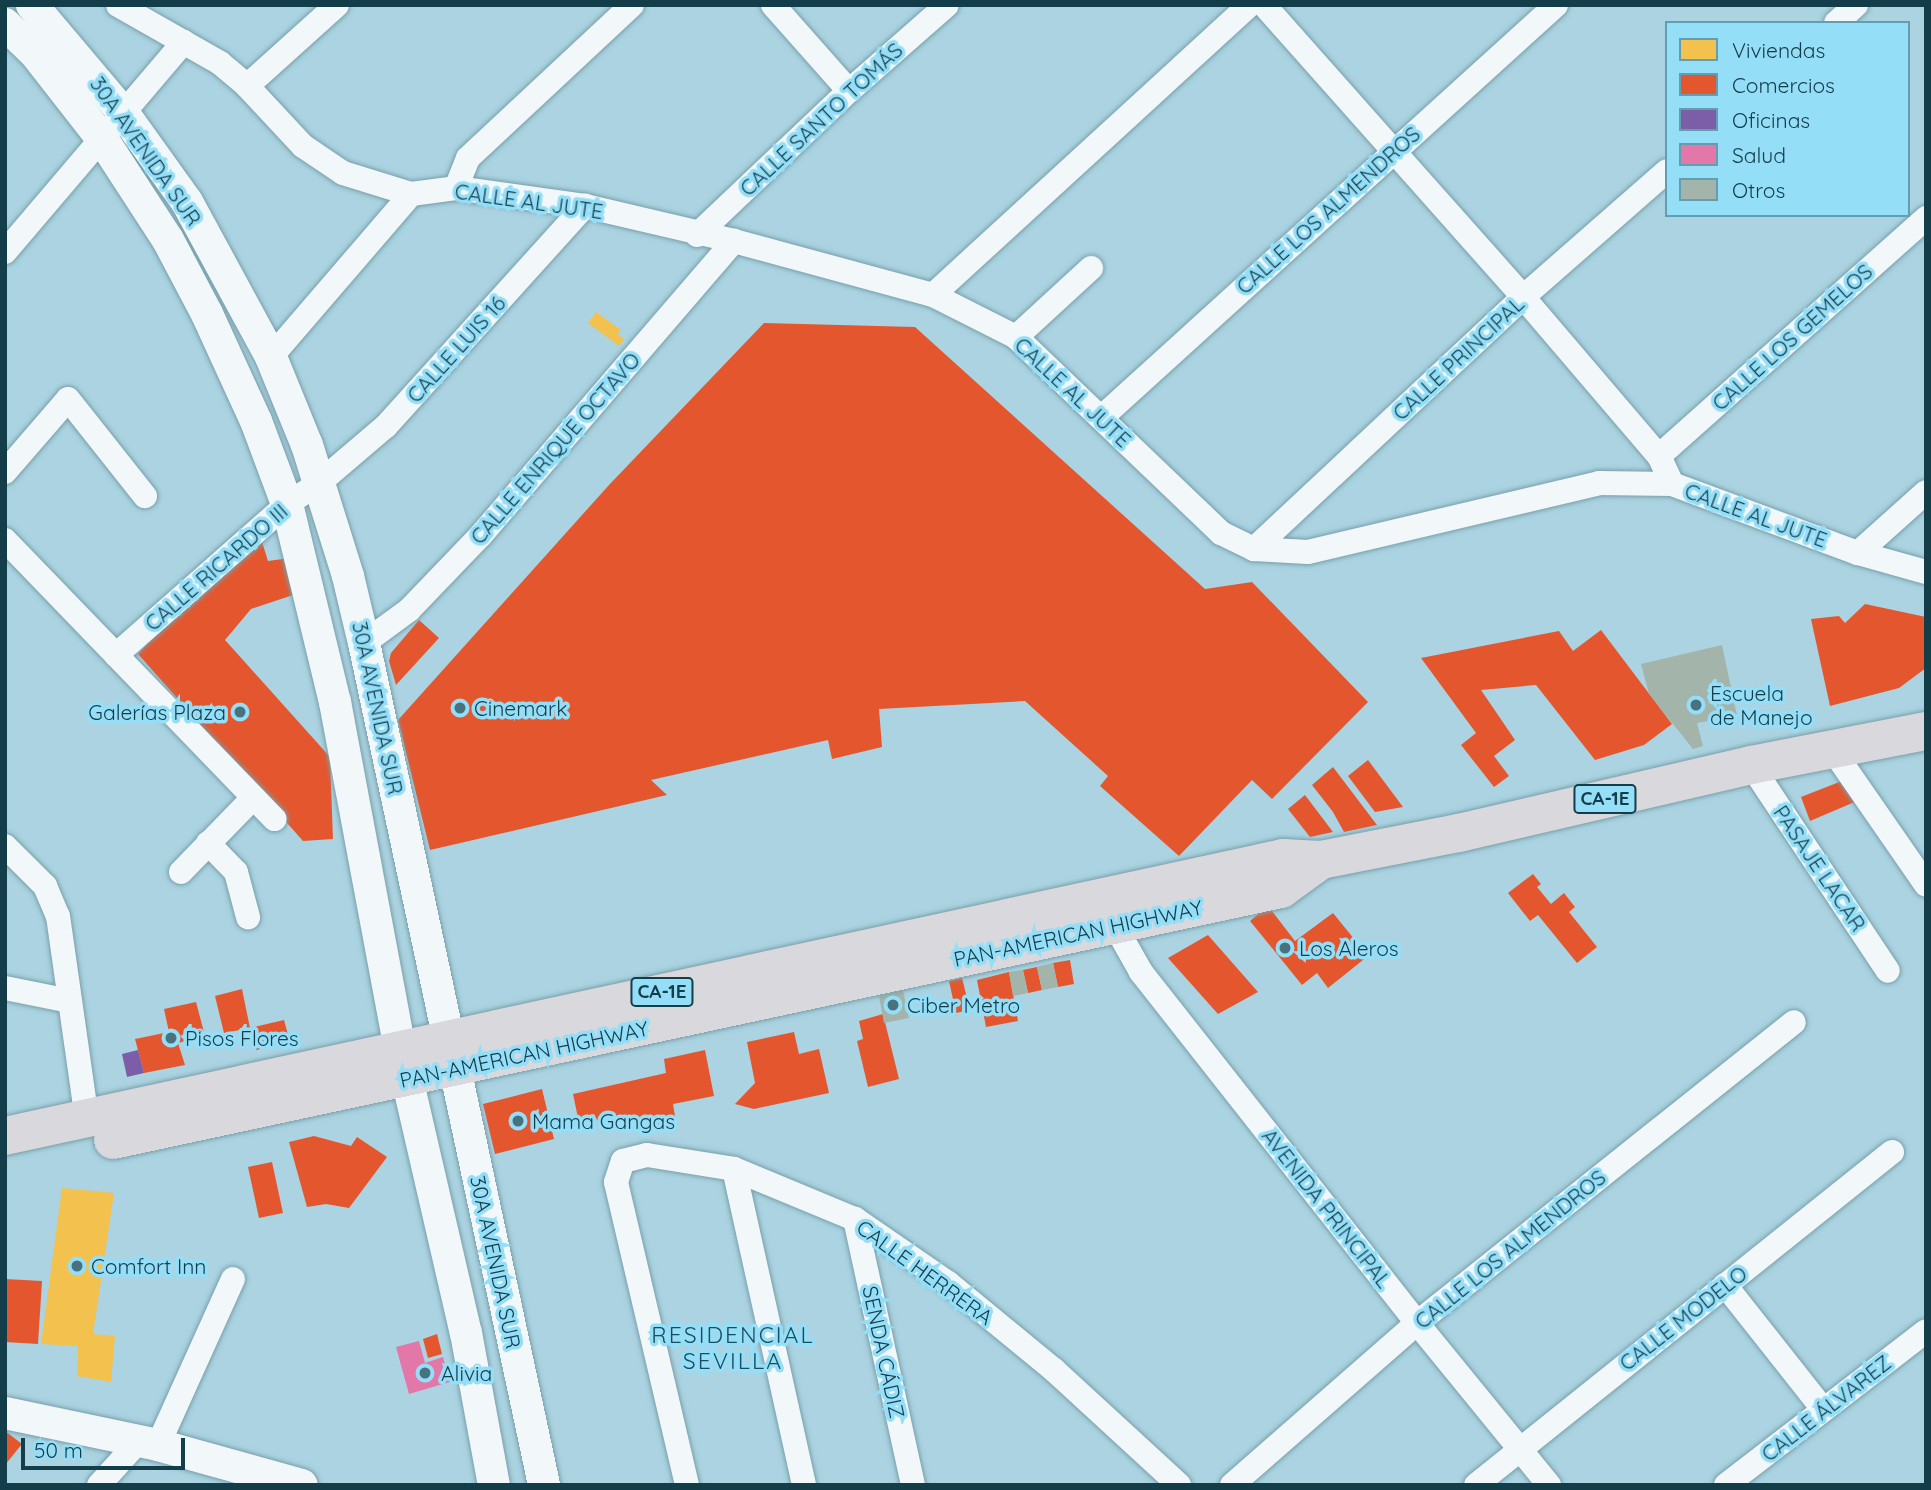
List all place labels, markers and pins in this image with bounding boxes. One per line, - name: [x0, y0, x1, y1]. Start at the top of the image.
- place label: Escuela de Manejo: [1710, 680, 1813, 730]
- place label: Cinemark: [474, 695, 567, 721]
- marker: Escuela de Manejo: [1688, 697, 1704, 713]
- place label: Galerías Plaza: [88, 699, 226, 725]
- marker: Cinemark: [452, 700, 468, 716]
- marker: Galerías Plaza: [232, 704, 248, 720]
- place label: Los Aleros: [1299, 935, 1399, 961]
- marker: Los Aleros: [1277, 940, 1293, 956]
- place label: Ciber Metro: [907, 992, 1020, 1018]
- marker: Ciber Metro: [885, 997, 901, 1013]
- place label: Pisos Flores: [185, 1025, 299, 1051]
- marker: Pisos Flores: [163, 1030, 179, 1046]
- place label: Mama Gangas: [532, 1108, 675, 1134]
- marker: Mama Gangas: [510, 1113, 526, 1129]
- place label: Comfort Inn: [91, 1253, 206, 1279]
- marker: Comfort Inn: [69, 1258, 85, 1274]
- place label: Alivia: [441, 1360, 492, 1386]
- marker: Alivia: [415, 1363, 435, 1383]

